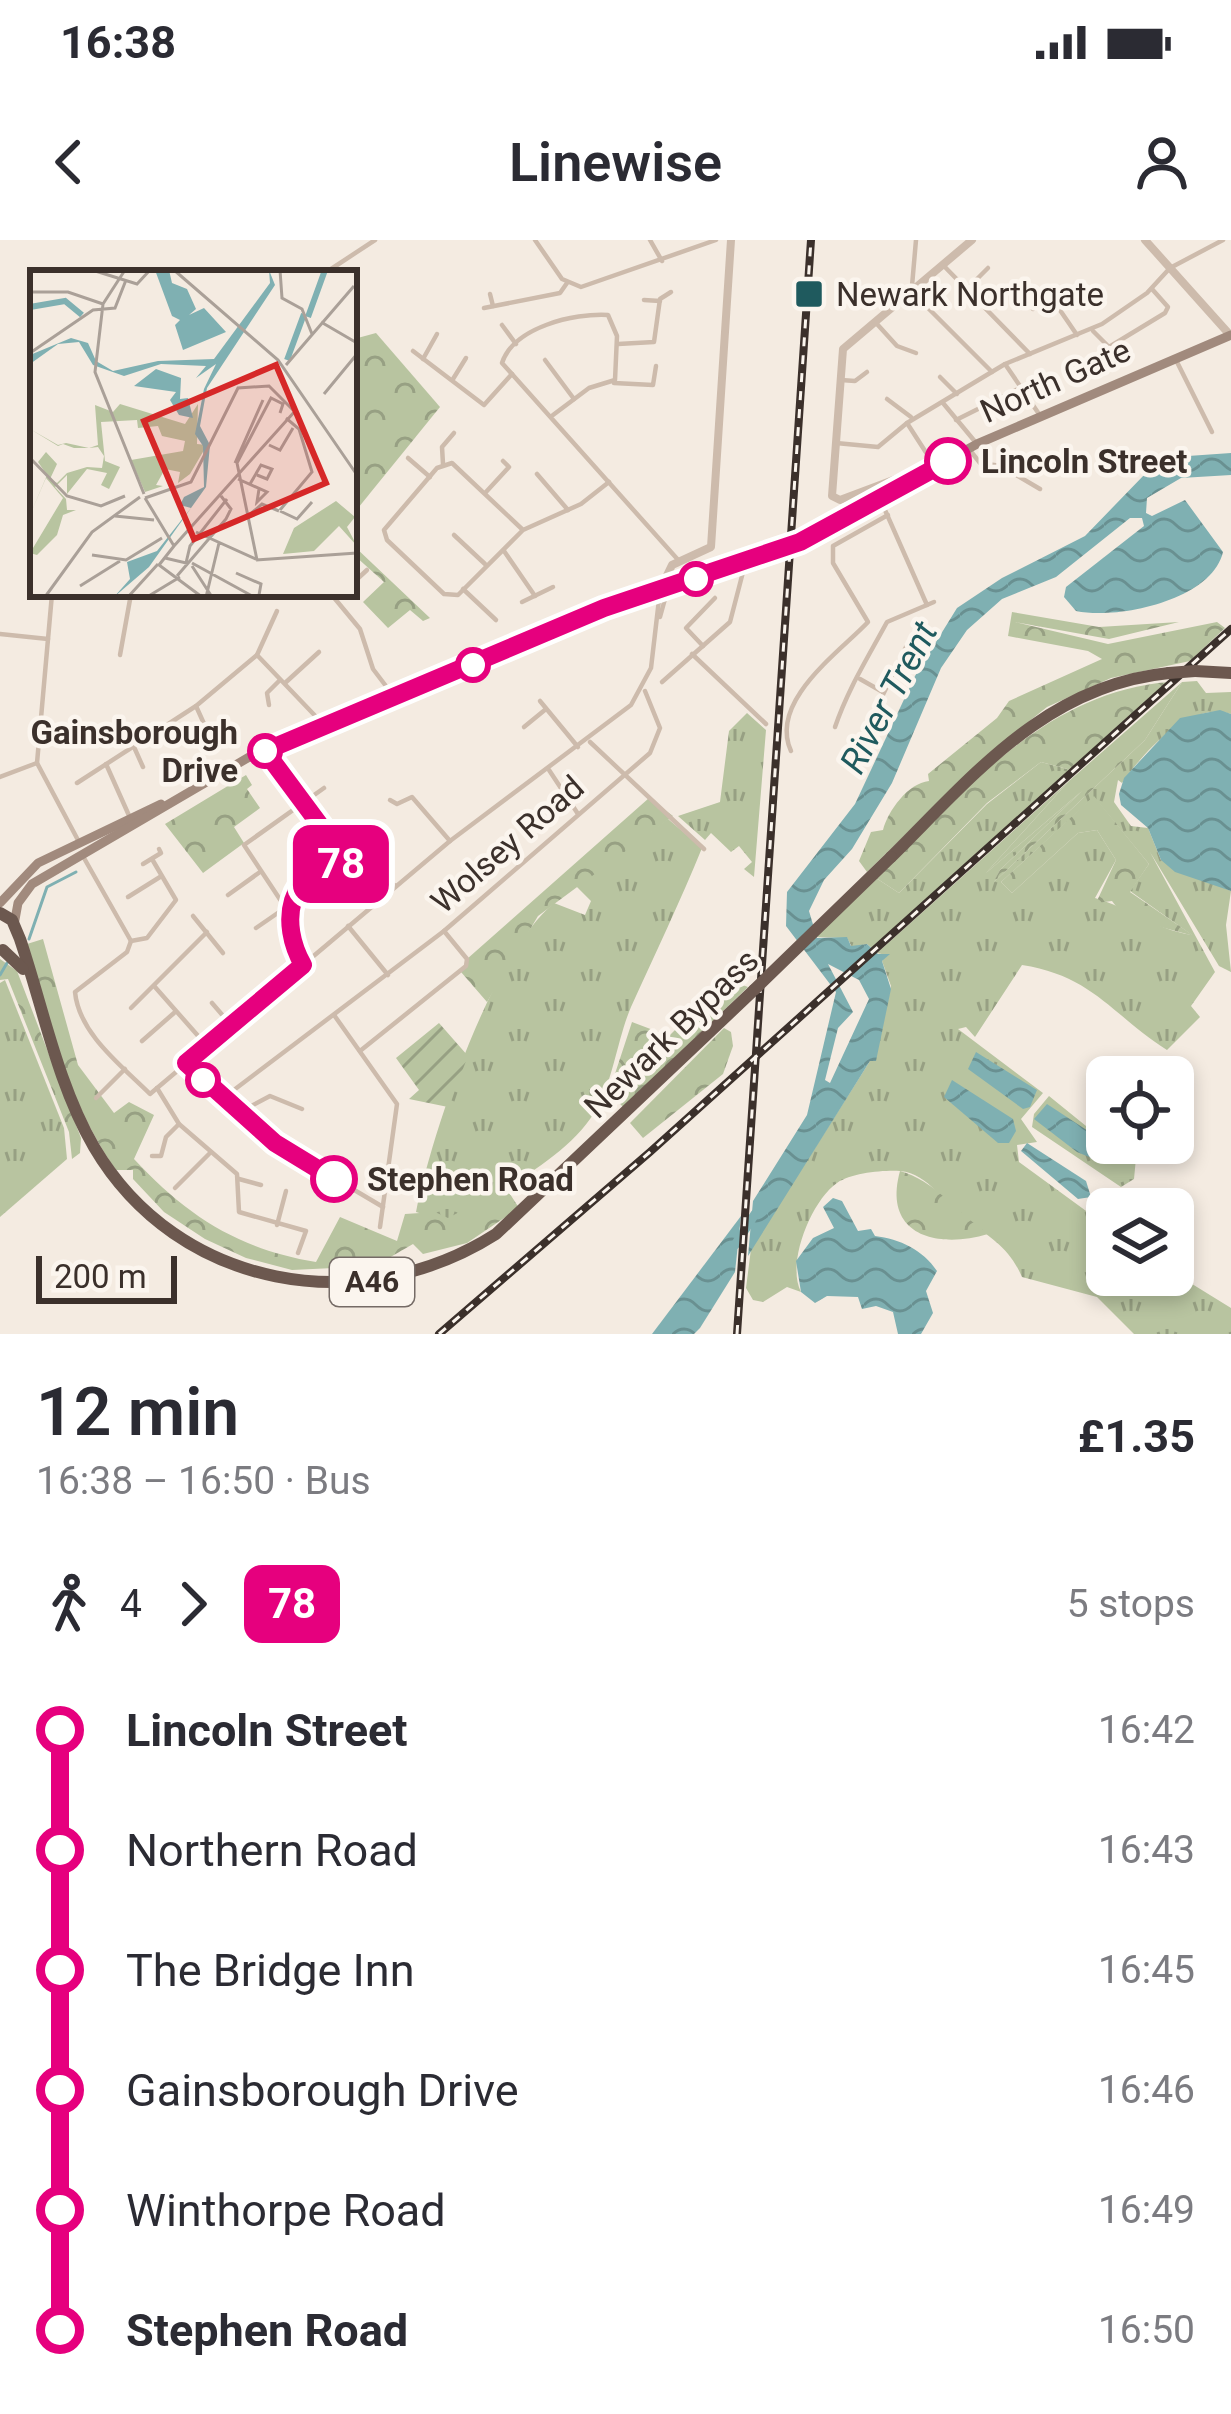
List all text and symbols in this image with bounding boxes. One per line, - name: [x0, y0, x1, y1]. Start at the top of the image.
- text: 16:38: [60, 16, 176, 69]
- icon: back: [36, 129, 102, 195]
- icon: person: [1129, 129, 1195, 195]
- text: Linewise: [509, 131, 722, 194]
- inset map: [30, 270, 357, 597]
- place label: Newark Northgate: [836, 275, 1104, 314]
- marker: Newark Northgate: [793, 278, 825, 310]
- street label: North Gate: [974, 330, 1136, 431]
- marker: Lincoln Street: [926, 439, 970, 483]
- place label: Lincoln Street: [981, 442, 1187, 481]
- unlabelled marker: [680, 563, 712, 595]
- water label: River Trent: [832, 614, 947, 780]
- unlabelled marker: [457, 649, 489, 681]
- place label: Gainsborough Drive: [30, 713, 238, 790]
- marker: Gainsborough Drive: [249, 735, 281, 767]
- street label: Wolsey Road: [423, 768, 592, 921]
- line badge: 78: [287, 825, 395, 903]
- text: 78: [317, 839, 365, 888]
- street label: Newark Bypass: [576, 941, 766, 1126]
- map controls: [1086, 1056, 1194, 1296]
- button: locate: [1086, 1056, 1194, 1164]
- unlabelled marker: [187, 1064, 219, 1096]
- marker: Stephen Road: [312, 1157, 356, 1201]
- place label: Stephen Road: [367, 1160, 574, 1199]
- button: layers: [1086, 1188, 1194, 1296]
- scale bar: [36, 1250, 177, 1303]
- text: 200 m: [54, 1257, 147, 1296]
- road number: A46: [330, 1258, 414, 1306]
- text: 12 min: [36, 1374, 239, 1451]
- text: £1.35: [1078, 1410, 1195, 1463]
- text: 16:38 – 16:50 · Bus: [36, 1458, 371, 1504]
- icon: walk: [36, 1571, 102, 1637]
- icon: forward: [160, 1571, 226, 1637]
- text: 78: [268, 1579, 316, 1628]
- text: 4: [120, 1581, 142, 1627]
- text: 5 stops: [1067, 1581, 1195, 1627]
- text: Lincoln Street: [126, 1704, 407, 1757]
- text: 16:42: [1098, 1707, 1195, 1753]
- text: Northern Road: [126, 1824, 418, 1877]
- text: 16:43: [1098, 1827, 1195, 1873]
- text: The Bridge Inn: [126, 1944, 415, 1997]
- text: 16:45: [1098, 1947, 1195, 1993]
- text: Gainsborough Drive: [126, 2064, 519, 2117]
- text: 16:46: [1098, 2067, 1195, 2113]
- text: Winthorpe Road: [126, 2184, 446, 2237]
- text: 16:49: [1098, 2187, 1195, 2233]
- text: Stephen Road: [126, 2304, 408, 2357]
- text: 16:50: [1098, 2307, 1195, 2353]

